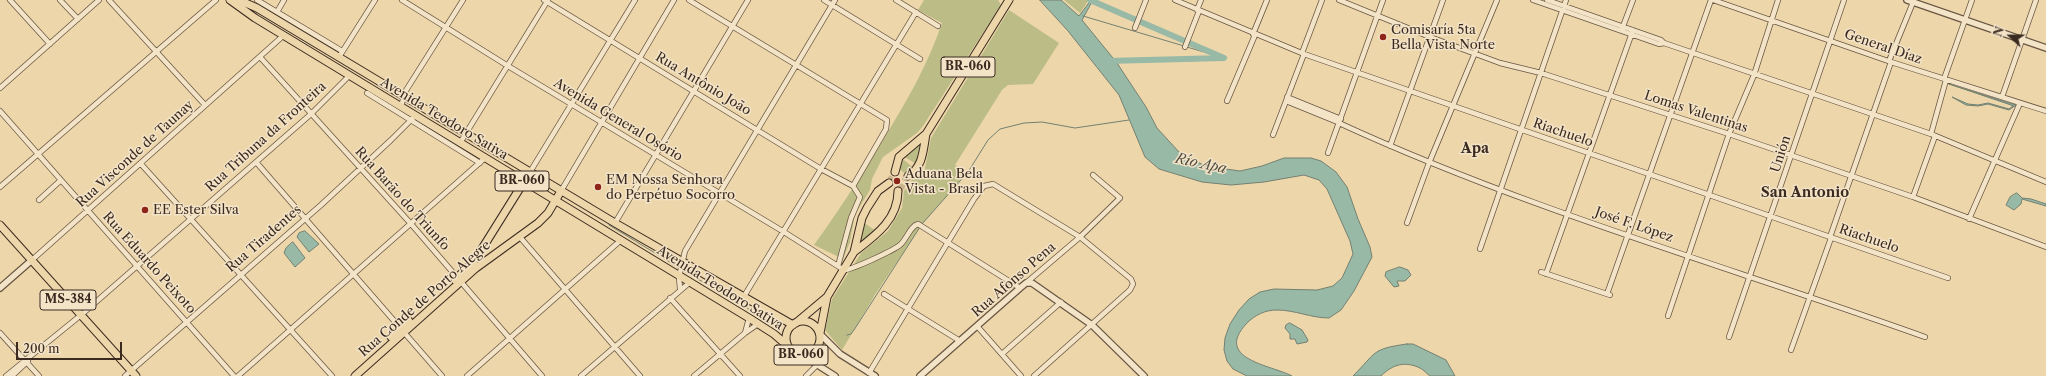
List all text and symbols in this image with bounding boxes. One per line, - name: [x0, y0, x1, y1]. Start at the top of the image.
- north arrow: [1990, 16, 2030, 56]
- place label: Comisaría 5ta Bella Vista Norte: [1391, 22, 1495, 53]
- text: N: [1991, 25, 2007, 39]
- street label: General Díaz: [1842, 26, 1924, 68]
- marker: Comisaría 5ta Bella Vista Norte: [1378, 32, 1388, 42]
- street label: Rua Antônio João: [652, 49, 754, 119]
- road number: BR-060: [941, 57, 995, 77]
- street label: Avenida Teodoro Sativa: [377, 75, 511, 163]
- street label: Avenida General Osório: [551, 75, 685, 165]
- street label: Rua Tribuna da Fronteira: [203, 79, 329, 195]
- street label: Lomas Valentinas: [1642, 88, 1750, 136]
- street label: Rua Visconde de Taunay: [73, 97, 197, 211]
- street label: Riachuelo: [1531, 115, 1595, 151]
- street label: Unión: [1768, 134, 1794, 174]
- district label: Apa: [1461, 141, 1489, 157]
- street label: Rua Barão do Triunfo: [351, 144, 453, 254]
- water label: Río Apa: [1174, 150, 1228, 178]
- place label: Aduana Bela Vista - Brasil: [905, 166, 983, 197]
- road number: BR-060: [495, 171, 549, 191]
- place label: EM Nossa Senhora do Perpétuo Socorro: [606, 172, 735, 203]
- marker: Aduana Bela Vista - Brasil: [892, 176, 902, 186]
- marker: EM Nossa Senhora do Perpétuo Socorro: [593, 182, 603, 192]
- district label: San Antonio: [1761, 185, 1849, 201]
- place label: EE Ester Silva: [153, 202, 239, 218]
- street label: Rua Tiradentes: [223, 202, 305, 276]
- street label: José F. López: [1593, 204, 1675, 246]
- marker: EE Ester Silva: [140, 205, 150, 215]
- street label: Rua Eduardo Peixoto: [99, 209, 199, 317]
- street label: Riachuelo: [1837, 221, 1901, 257]
- street label: Rua Conde de Porto Alegre: [356, 238, 494, 360]
- street label: Rua Afonso Pena: [969, 239, 1059, 321]
- street label: Avenida Teodoro Sativa: [654, 243, 786, 333]
- road number: MS-384: [40, 290, 96, 310]
- scale bar: [18, 334, 124, 360]
- text: 200 m: [23, 341, 60, 356]
- road number: BR-060: [774, 345, 828, 365]

